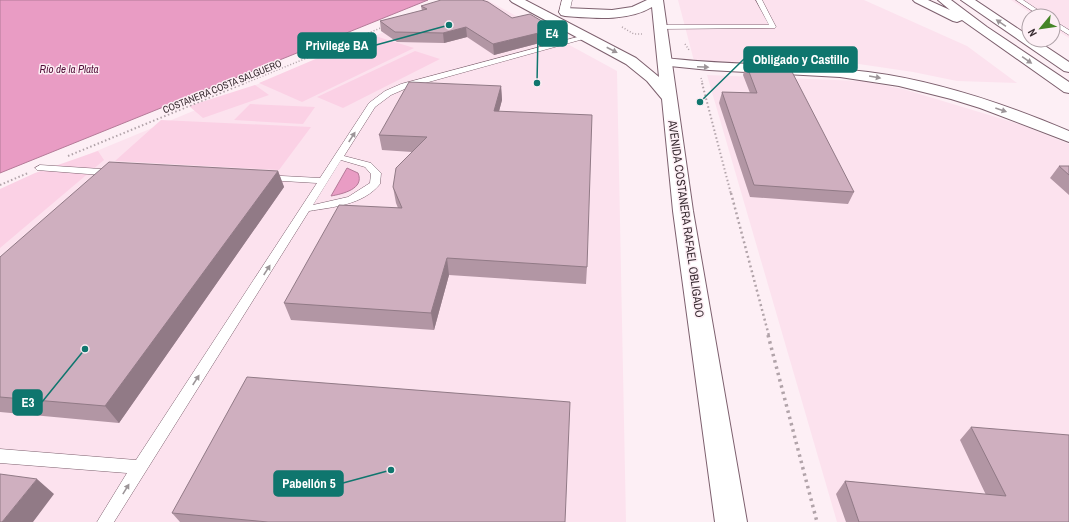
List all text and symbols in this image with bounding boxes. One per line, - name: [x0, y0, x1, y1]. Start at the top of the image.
- north arrow: [1021, 8, 1061, 48]
- one-way arrow: [996, 19, 1007, 27]
- callout: E4: [538, 21, 567, 46]
- text: E4: [545, 25, 559, 42]
- text: N: [1025, 27, 1040, 39]
- callout: Privilege BA: [298, 33, 376, 58]
- text: Privilege BA: [306, 37, 369, 54]
- one-way arrow: [607, 47, 618, 54]
- callout: Obligado y Castillo: [744, 47, 857, 72]
- text: Obligado y Castillo: [753, 51, 849, 68]
- one-way arrow: [1022, 56, 1033, 64]
- street label: COSTANERA COSTA SALGUERO: [161, 57, 284, 116]
- water label: Río de la Plata: [39, 62, 99, 76]
- one-way arrow: [697, 63, 709, 70]
- one-way arrow: [869, 75, 881, 81]
- one-way arrow: [995, 107, 1007, 113]
- street label: AVENIDA COSTANERA RAFAEL OBLIGADO: [664, 118, 708, 319]
- one-way arrow: [348, 132, 356, 142]
- one-way arrow: [263, 264, 270, 276]
- one-way arrow: [192, 375, 200, 385]
- callout: E3: [13, 390, 42, 415]
- text: E3: [21, 394, 35, 411]
- callout: Pabellón 5: [274, 471, 343, 496]
- text: Pabellón 5: [282, 475, 336, 492]
- one-way arrow: [122, 484, 130, 494]

